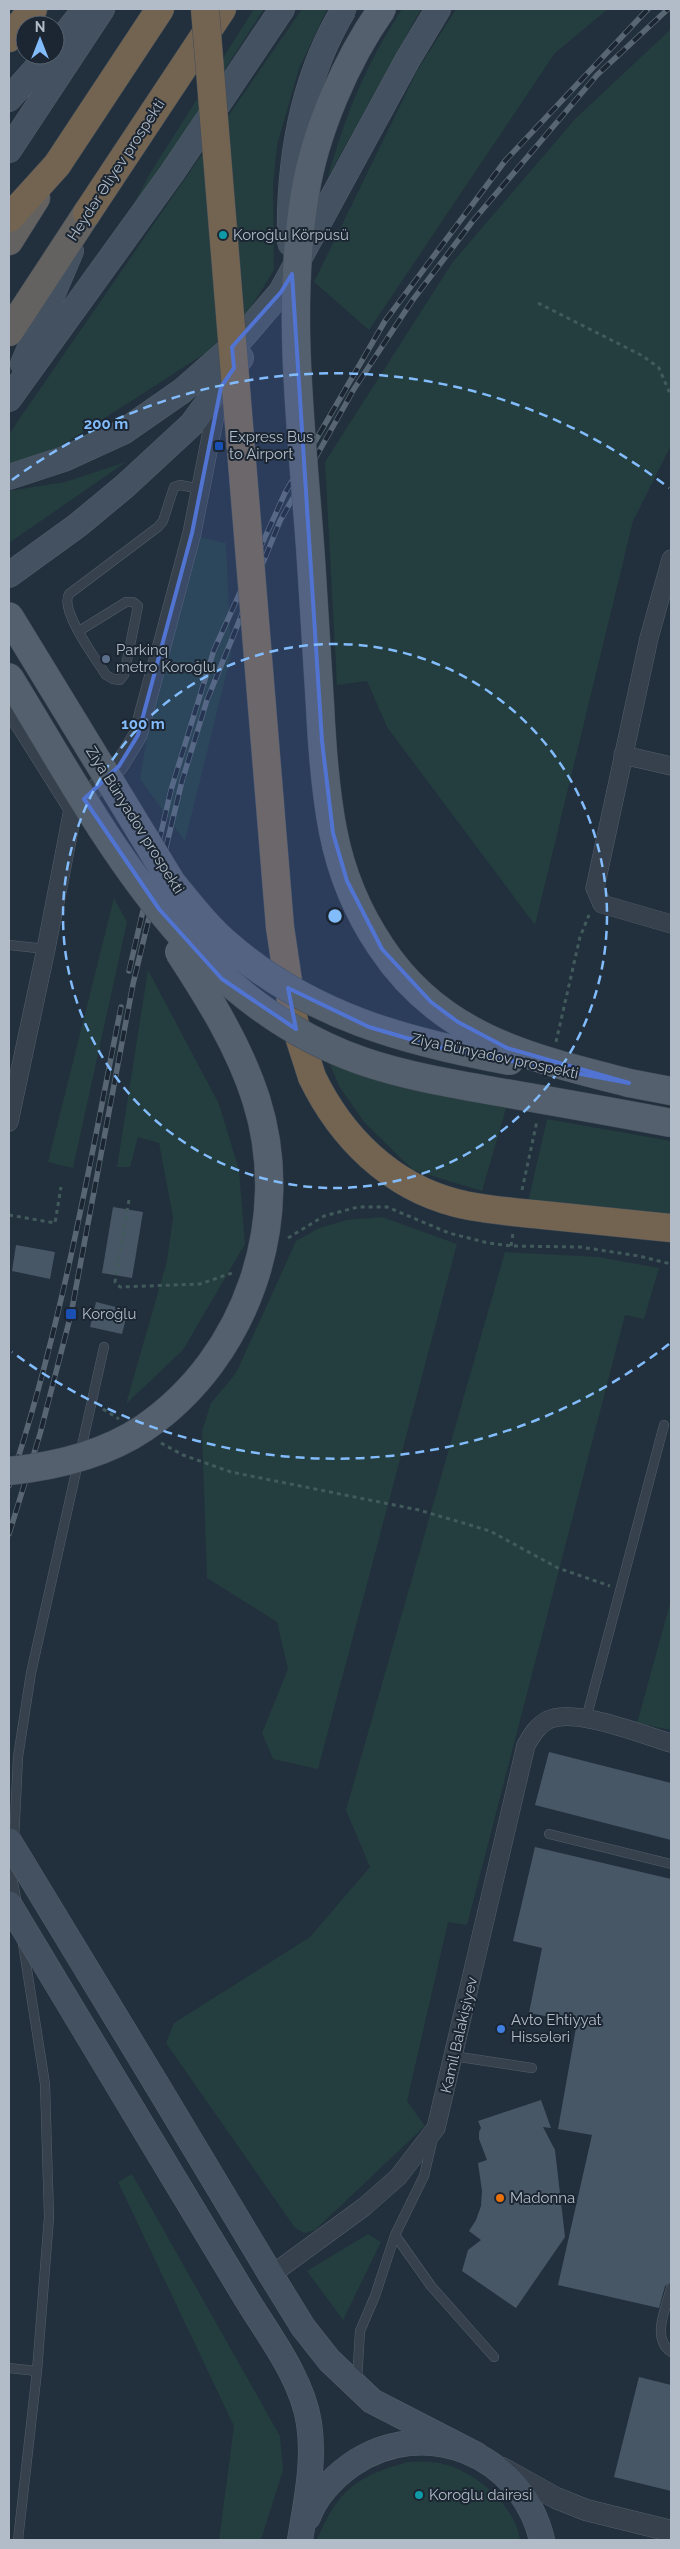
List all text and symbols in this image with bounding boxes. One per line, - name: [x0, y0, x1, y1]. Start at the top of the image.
- north arrow: [15, 15, 65, 65]
- text: N: [35, 19, 45, 35]
- street label: Heydər Əliyev prospekti: [63, 96, 169, 244]
- place label: Koroğlu Körpüsü: [233, 226, 349, 244]
- marker: Koroğlu Körpüsü: [217, 229, 229, 241]
- text: 200 m: [84, 415, 128, 433]
- place label: Express Bus to Airport: [229, 428, 313, 463]
- marker: Express Bus to Airport: [213, 440, 225, 452]
- place label: Parkinq metro Koroğlu: [116, 641, 216, 676]
- marker: Parkinq metro Koroğlu: [100, 653, 112, 665]
- text: 100 m: [121, 715, 165, 733]
- street label: Ziya Bünyadov prospekti: [82, 743, 188, 897]
- centre of rings: [326, 907, 344, 925]
- street label: Ziya Bünyadov prospekti: [410, 1029, 580, 1083]
- place label: Koroğlu: [82, 1305, 136, 1323]
- marker: Koroğlu: [64, 1307, 78, 1321]
- street label: Kamil Balakişiyev: [437, 1975, 481, 2095]
- place label: Avto Ehtiyyat Hissәlәri: [511, 2011, 602, 2046]
- marker: Avto Ehtiyyat Hissәlәri: [495, 2023, 507, 2035]
- place label: Madonna: [510, 2189, 575, 2207]
- marker: Madonna: [494, 2192, 506, 2204]
- place label: Koroğlu dairəsi: [429, 2486, 532, 2504]
- marker: Koroğlu dairəsi: [413, 2489, 425, 2501]

